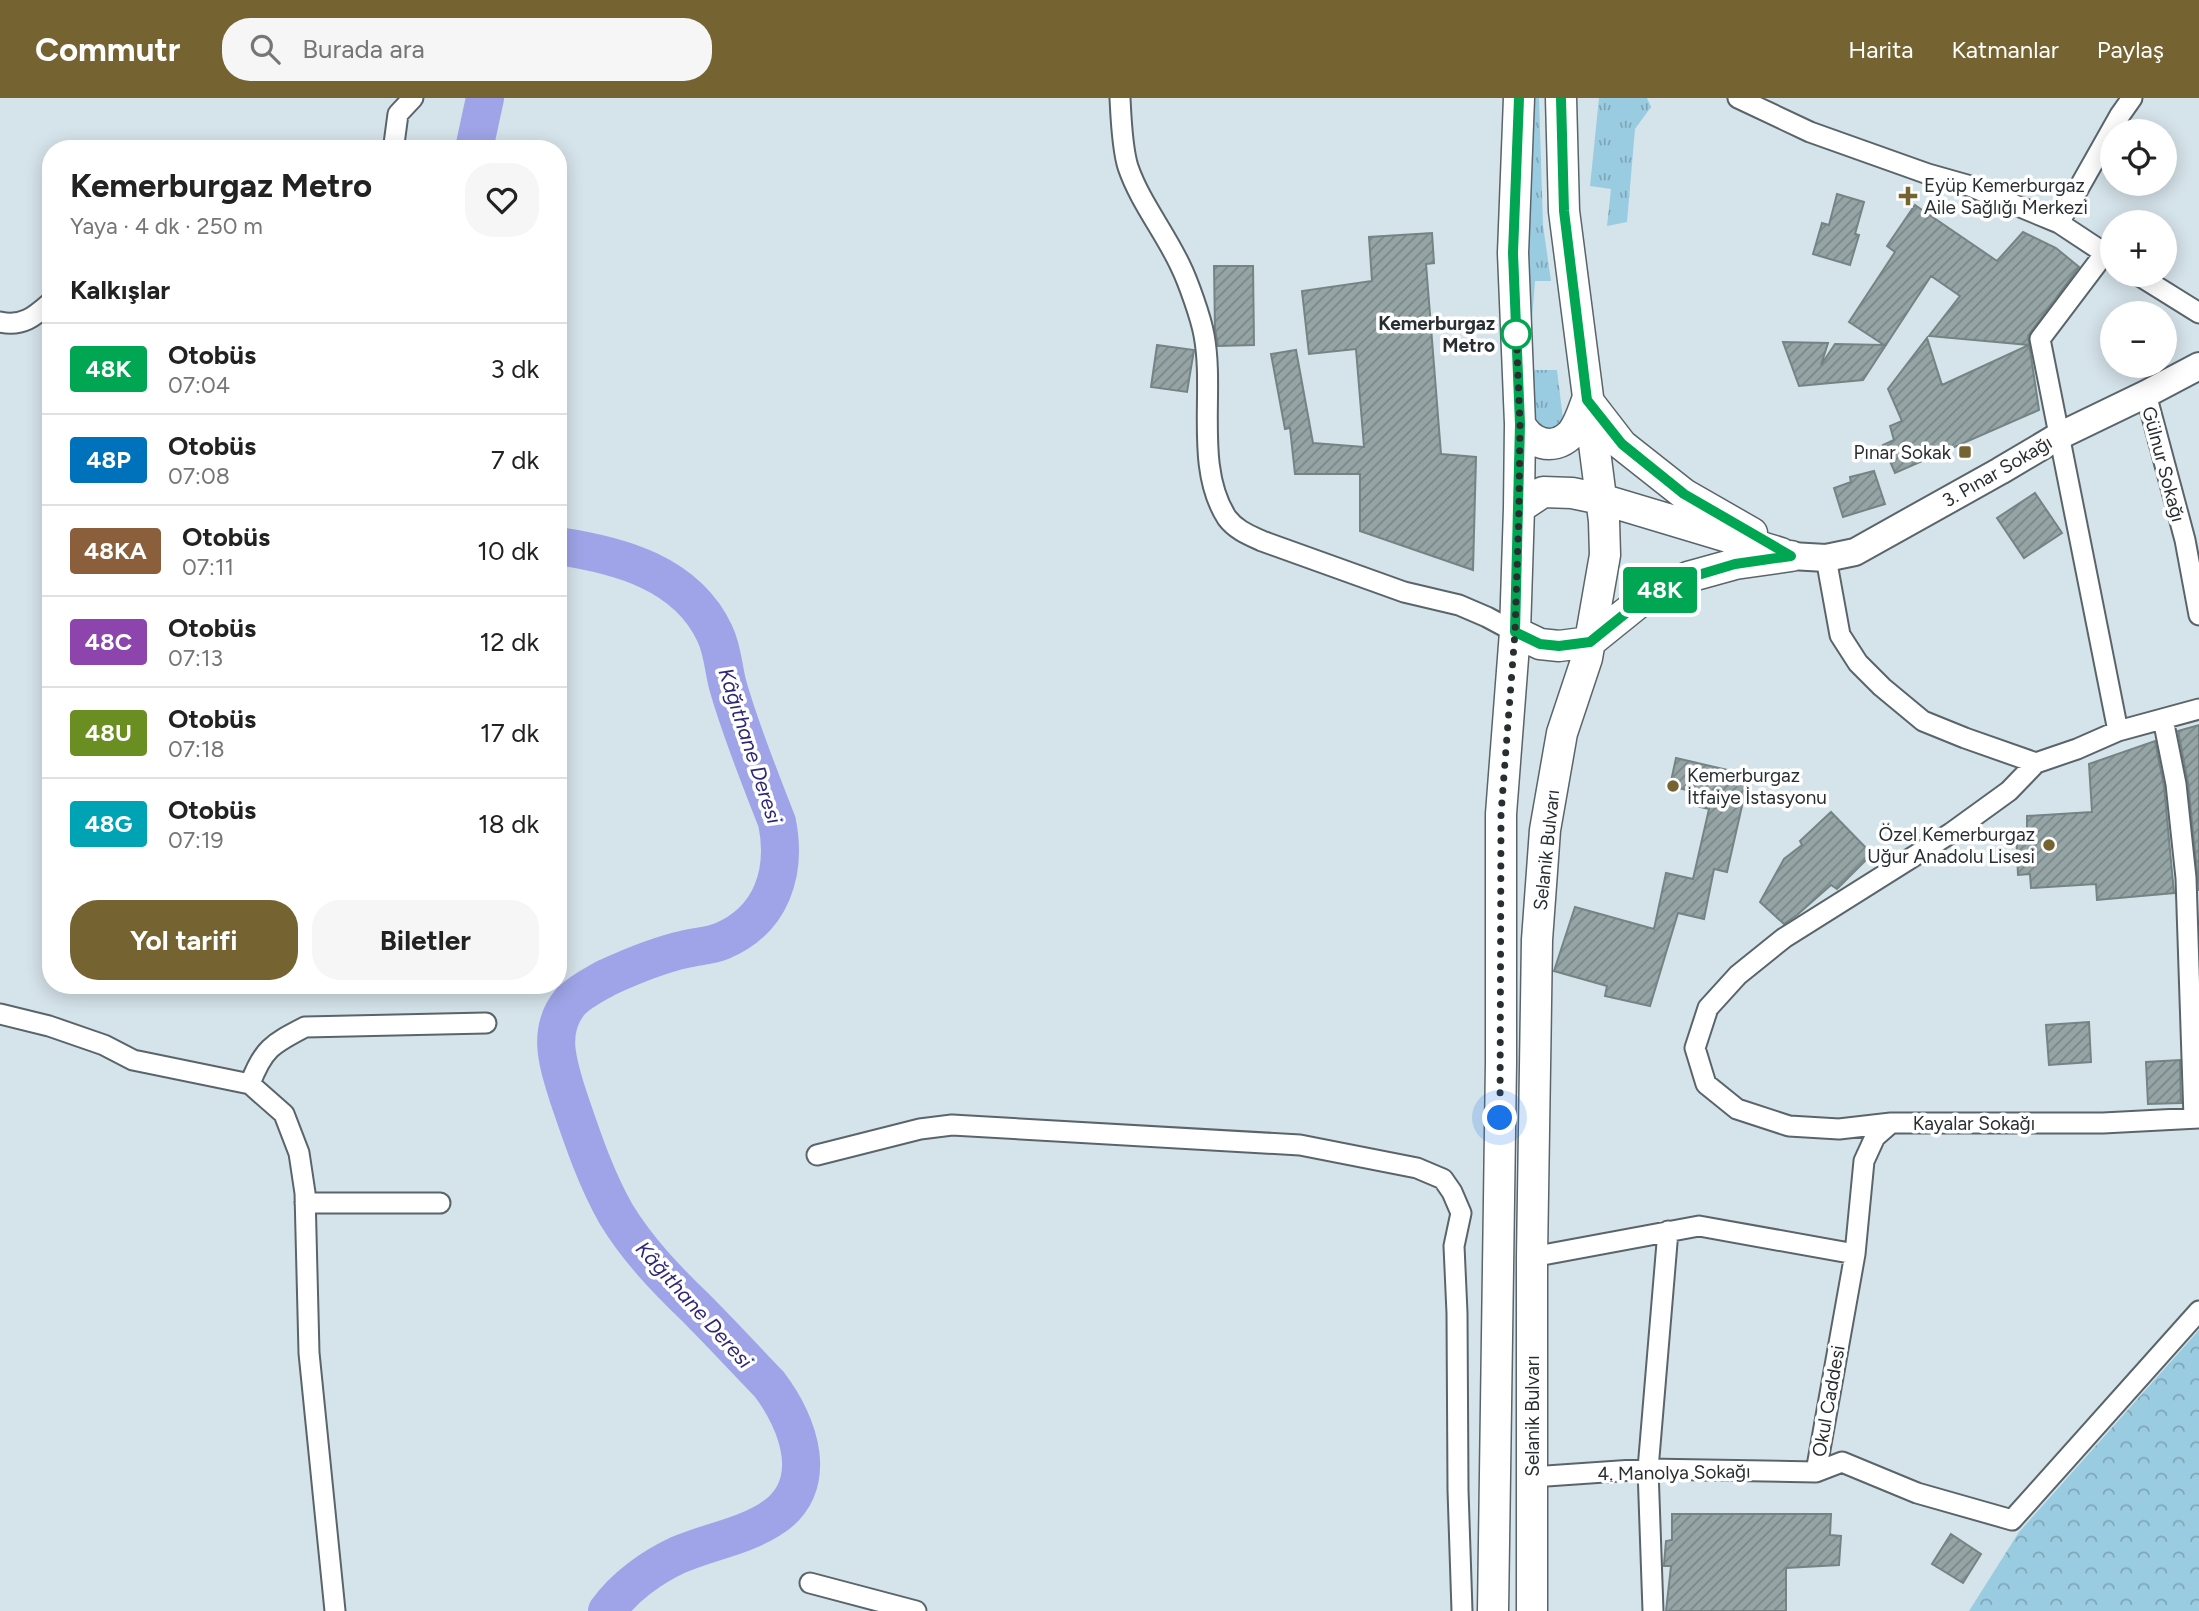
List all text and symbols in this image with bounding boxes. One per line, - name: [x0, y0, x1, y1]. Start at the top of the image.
- search box: [222, 18, 712, 81]
- text: Commutr: [35, 30, 180, 69]
- icon: search: [246, 30, 284, 68]
- text: Burada ara: [302, 33, 425, 65]
- text: Harita: [1848, 35, 1913, 64]
- text: Katmanlar: [1951, 35, 2059, 64]
- text: Paylaş: [2097, 35, 2164, 64]
- map controls: [2100, 119, 2177, 378]
- button: locate: [2100, 119, 2177, 196]
- button: heart: [465, 163, 539, 237]
- text: Kemerburgaz Metro: [70, 166, 372, 205]
- place label: Eyüp Kemerburgaz Aile Sağlığı Merkezi: [1924, 174, 2088, 219]
- marker: Eyüp Kemerburgaz Aile Sağlığı Merkezi: [1898, 186, 1918, 206]
- button: +: [2100, 210, 2177, 287]
- text: Yaya · 4 dk · 250 m: [70, 212, 263, 240]
- text: Kalkışlar: [70, 274, 170, 306]
- button: −: [2100, 301, 2177, 378]
- place label: Kemerburgaz Metro: [1378, 312, 1495, 357]
- marker: Kemerburgaz Metro: [1501, 319, 1531, 349]
- text: Otobüs: [168, 339, 256, 371]
- text: 3 dk: [491, 353, 539, 385]
- text: 48K: [86, 354, 131, 383]
- text: 07:04: [168, 371, 230, 399]
- street label: Gülnur Sokağı: [2137, 404, 2190, 524]
- text: Otobüs: [168, 430, 256, 462]
- street label: 3. Pınar Sokağı: [1938, 431, 2056, 512]
- place label: Pınar Sokak: [1854, 441, 1952, 464]
- text: 7 dk: [491, 444, 539, 476]
- marker: Pınar Sokak: [1957, 444, 1973, 460]
- text: 48P: [86, 445, 131, 474]
- text: 07:08: [168, 462, 230, 490]
- text: Otobüs: [182, 521, 270, 553]
- text: 10 dk: [477, 535, 539, 567]
- text: 48KA: [84, 536, 147, 565]
- text: 07:11: [182, 553, 234, 581]
- line badge: 48K: [1620, 567, 1700, 613]
- text: 48K: [1637, 575, 1683, 604]
- text: Otobüs: [168, 612, 256, 644]
- text: 12 dk: [479, 626, 539, 658]
- text: 48C: [85, 627, 132, 656]
- text: 07:13: [168, 644, 223, 672]
- water label: Kâğıthane Deresi: [714, 665, 787, 827]
- text: Otobüs: [168, 703, 256, 735]
- text: 17 dk: [480, 717, 539, 749]
- text: 48U: [85, 718, 132, 747]
- text: 07:18: [168, 735, 225, 763]
- place label: Kemerburgaz İtfaiye İstasyonu: [1687, 764, 1827, 809]
- marker: Kemerburgaz İtfaiye İstasyonu: [1665, 778, 1681, 794]
- street label: Selanik Bulvarı: [1529, 788, 1564, 912]
- text: Otobüs: [168, 794, 256, 826]
- text: 18 dk: [478, 808, 539, 840]
- text: 48G: [85, 809, 132, 838]
- place label: Özel Kemerburgaz Uğur Anadolu Lisesi: [1867, 823, 2035, 868]
- text: 07:19: [168, 826, 223, 854]
- marker: Özel Kemerburgaz Uğur Anadolu Lisesi: [2041, 837, 2057, 853]
- button: Yol tarifi: [70, 900, 298, 980]
- button: Biletler: [312, 900, 539, 980]
- your location: [1482, 1100, 1517, 1135]
- street label: Kayalar Sokağı: [1913, 1112, 2035, 1135]
- water label: Kâğıthane Deresi: [631, 1236, 758, 1373]
- street label: Okul Caddesi: [1807, 1344, 1850, 1459]
- street label: Selanik Bulvarı: [1521, 1355, 1544, 1477]
- street label: 4. Manolya Sokağı: [1597, 1460, 1751, 1485]

